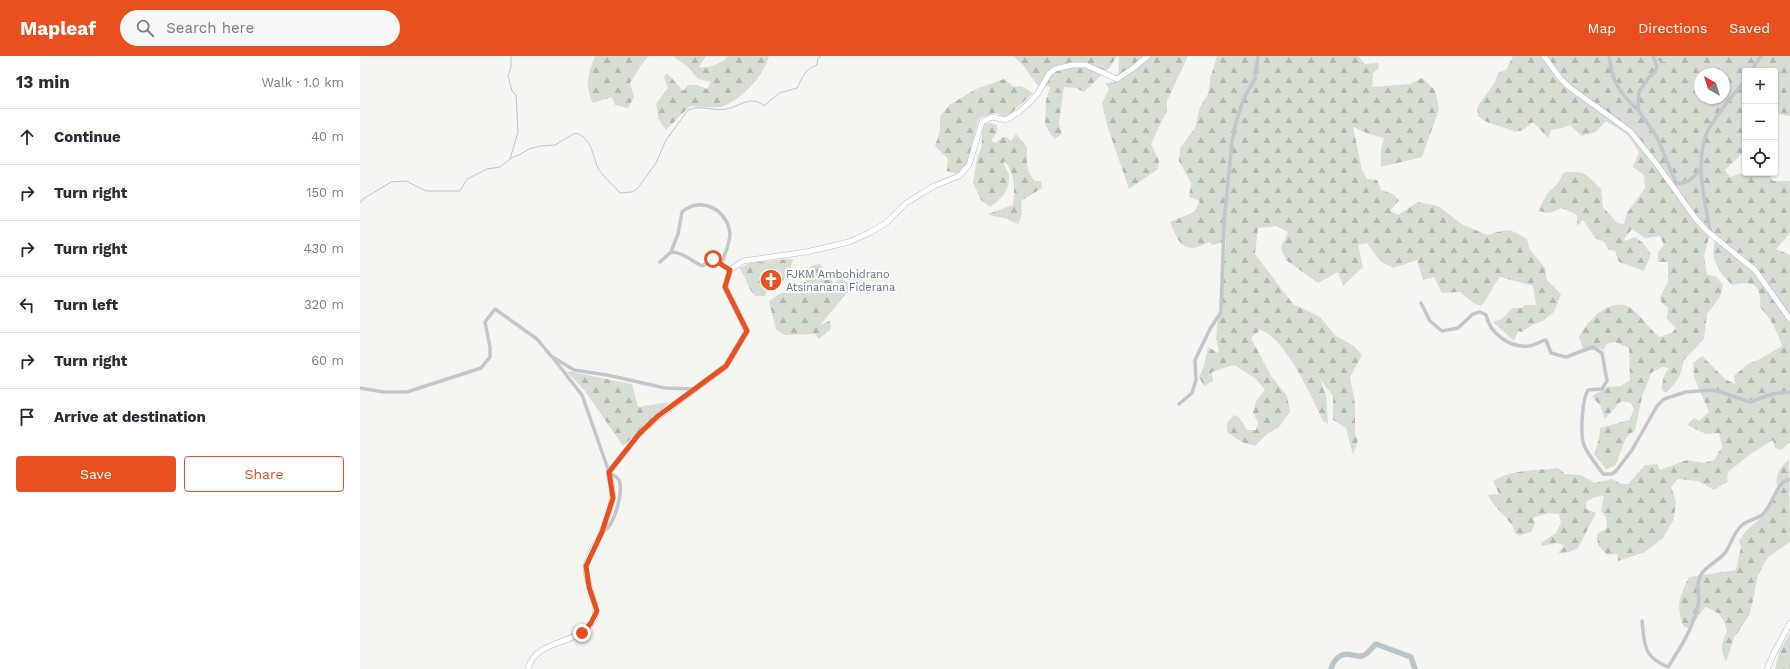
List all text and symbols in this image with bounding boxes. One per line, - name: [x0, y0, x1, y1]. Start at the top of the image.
- search box: [120, 10, 400, 46]
- text: Mapleaf: [20, 17, 96, 40]
- icon: search: [134, 17, 156, 39]
- text: Search here: [166, 19, 254, 37]
- text: Map: [1588, 20, 1616, 36]
- text: Directions: [1638, 20, 1707, 36]
- text: Saved: [1729, 20, 1770, 36]
- north arrow: [1694, 68, 1730, 104]
- map controls: [1742, 68, 1778, 176]
- button: +: [1742, 68, 1778, 104]
- text: 13 min: [16, 72, 70, 92]
- text: Walk · 1.0 km: [262, 75, 344, 90]
- button: −: [1742, 104, 1778, 140]
- icon: ahead: [16, 126, 38, 148]
- text: Continue: [54, 128, 121, 146]
- text: 40 m: [311, 129, 344, 144]
- button: locate: [1742, 140, 1778, 176]
- icon: right: [16, 182, 38, 204]
- text: Turn right: [54, 184, 127, 202]
- text: 150 m: [306, 185, 344, 200]
- icon: right: [16, 238, 38, 260]
- text: Turn right: [54, 240, 127, 258]
- text: 430 m: [304, 241, 344, 256]
- route start: [704, 250, 722, 268]
- church icon: FJKM Ambohidrano Atsinanana Fiderana: [758, 267, 784, 293]
- place label: FJKM Ambohidrano Atsinanana Fiderana: [786, 268, 895, 294]
- icon: left: [16, 294, 38, 316]
- text: Turn left: [54, 296, 118, 314]
- text: 320 m: [304, 297, 344, 312]
- icon: right: [16, 350, 38, 372]
- text: Turn right: [54, 352, 127, 370]
- text: 60 m: [311, 353, 344, 368]
- icon: arrive: [16, 406, 38, 428]
- text: Arrive at destination: [54, 408, 206, 426]
- button: Save: [16, 456, 176, 492]
- button: Share: [184, 456, 344, 492]
- route end: [573, 624, 591, 642]

